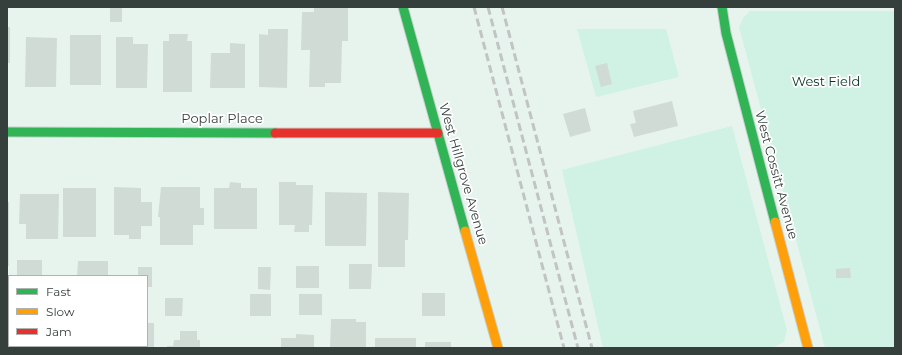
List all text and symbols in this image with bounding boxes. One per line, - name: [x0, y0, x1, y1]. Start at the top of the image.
- park label: West Field: [792, 74, 860, 90]
- street label: West Hillgrove Avenue: [435, 101, 491, 247]
- street label: West Cossitt Avenue: [751, 109, 801, 241]
- street label: Poplar Place: [181, 111, 263, 127]
- legend: [8, 275, 148, 347]
- text: Fast: [46, 284, 71, 299]
- text: Slow: [46, 304, 75, 319]
- text: Jam: [46, 324, 72, 339]

